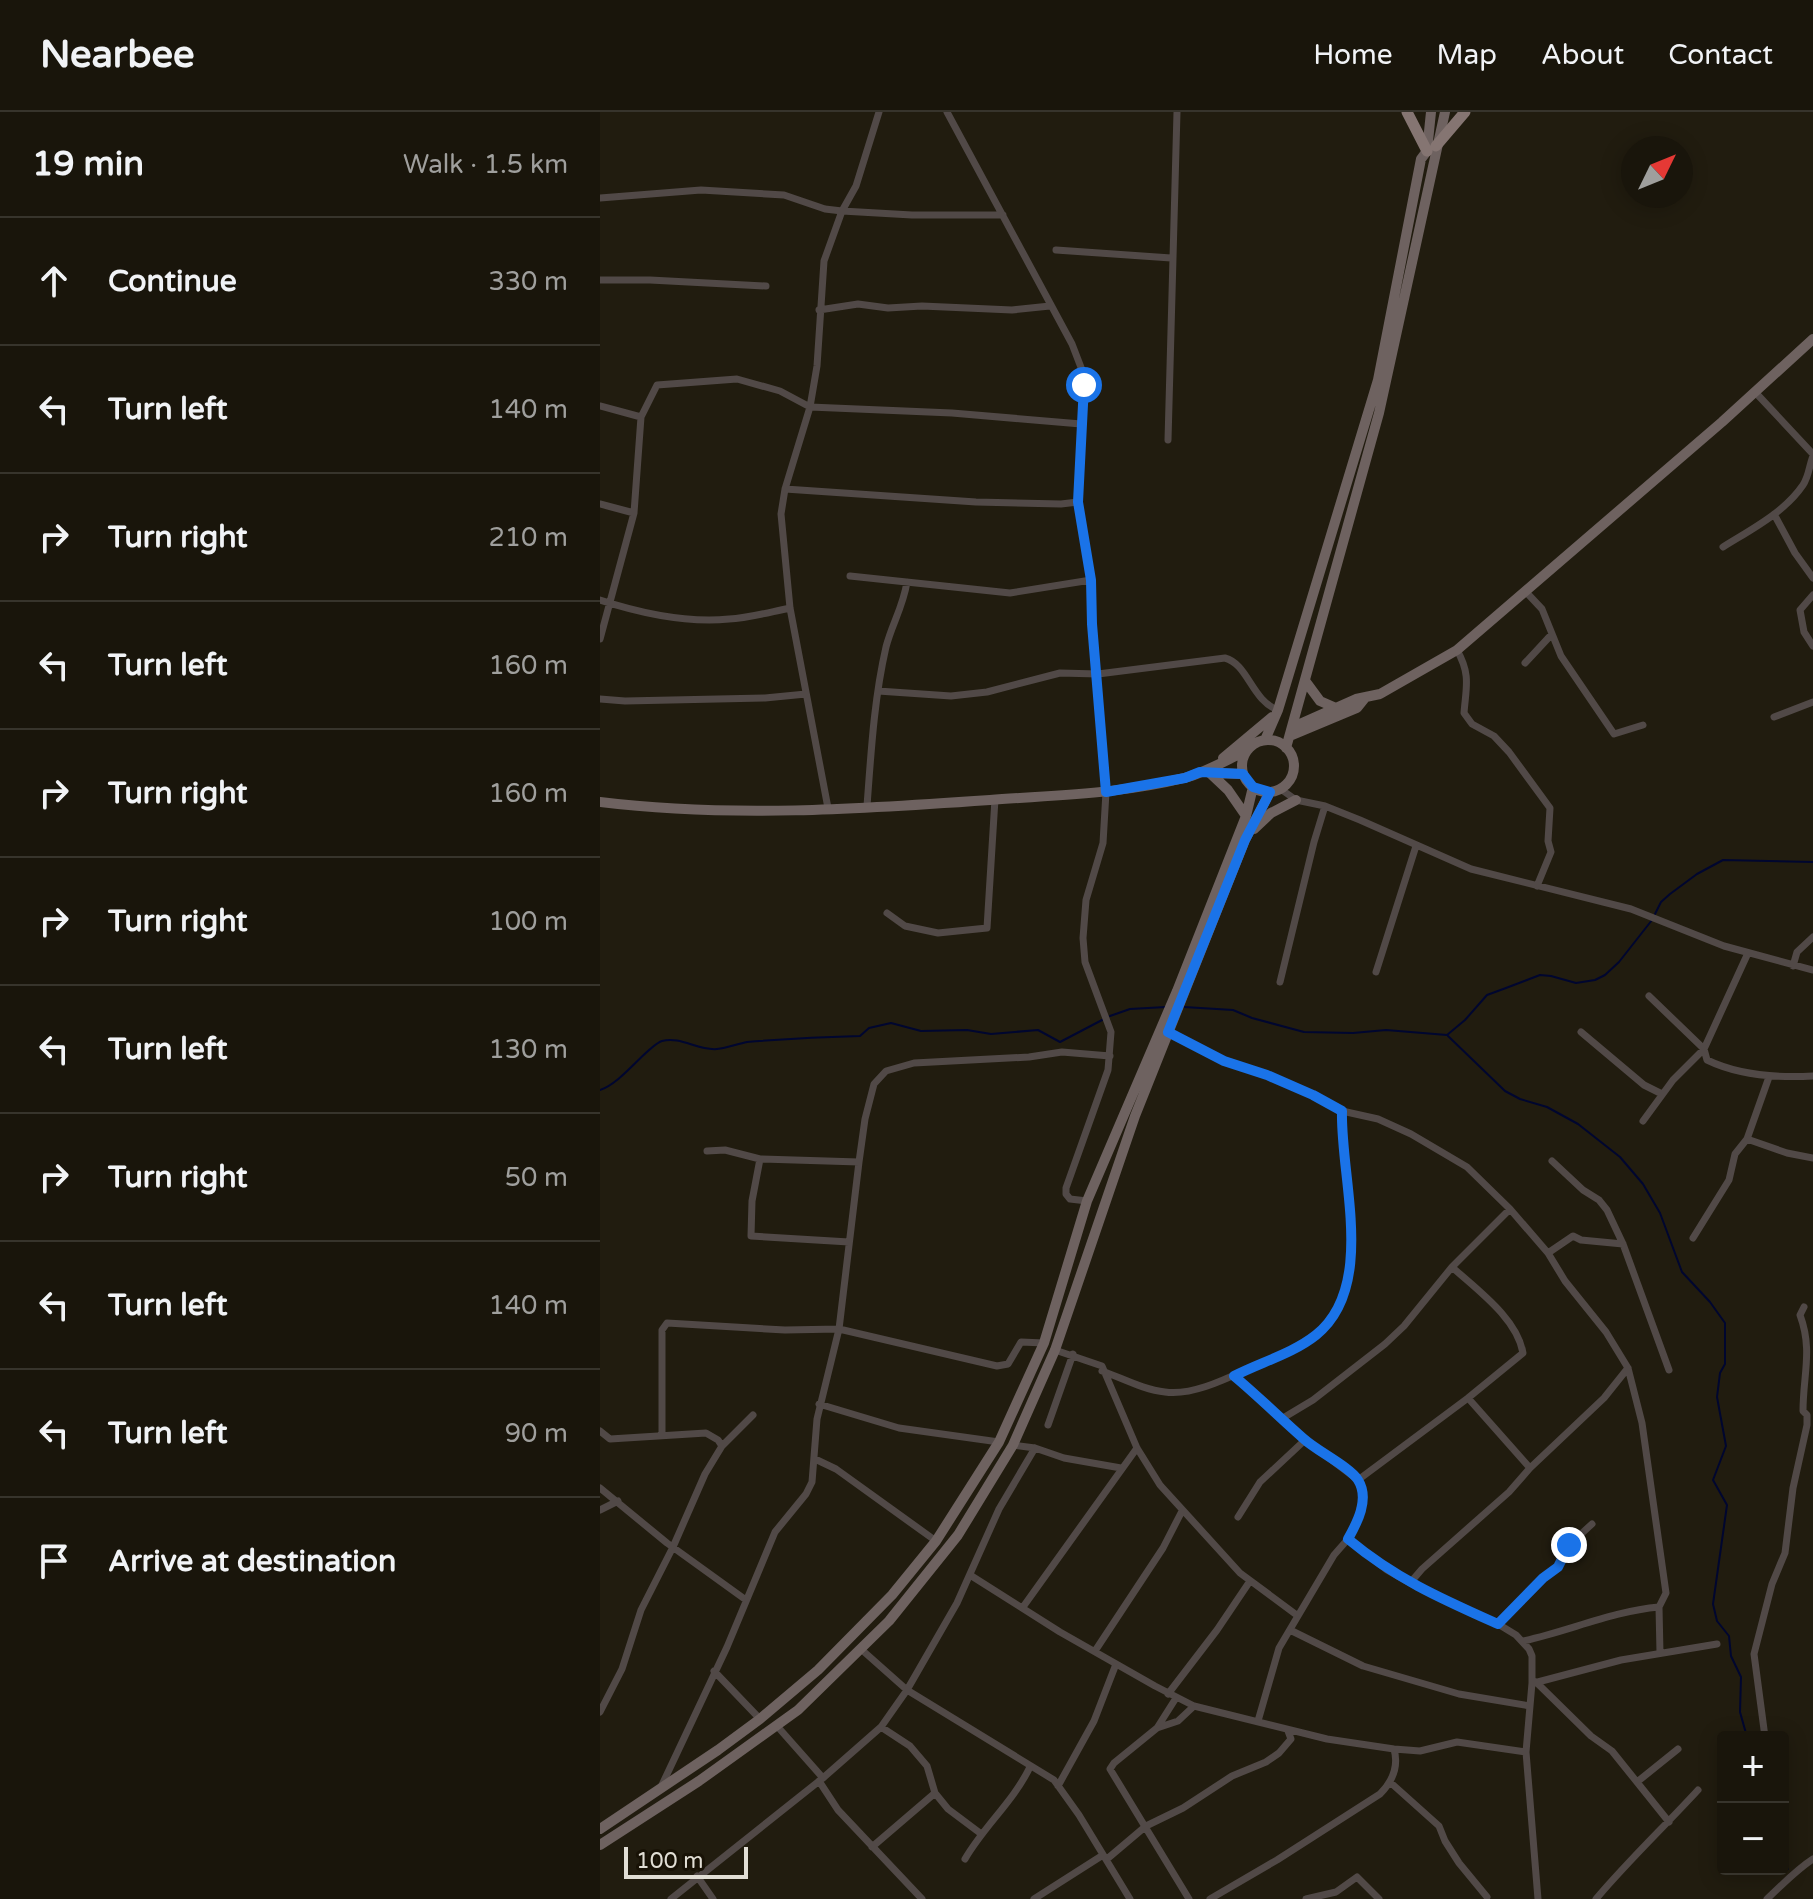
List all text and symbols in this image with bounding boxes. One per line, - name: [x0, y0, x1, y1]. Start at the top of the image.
- text: Nearbee: [40, 32, 194, 78]
- text: Home: [1313, 38, 1393, 72]
- text: Map: [1437, 38, 1497, 72]
- text: About: [1541, 38, 1624, 72]
- text: Contact: [1668, 38, 1773, 72]
- north arrow: [1621, 136, 1693, 208]
- text: 19 min: [32, 144, 144, 185]
- text: Walk · 1.5 km: [403, 149, 568, 180]
- icon: ahead: [32, 259, 76, 303]
- text: Continue: [108, 263, 237, 300]
- text: 330 m: [488, 266, 568, 297]
- route start: [1066, 367, 1102, 403]
- icon: left: [32, 387, 76, 431]
- text: Turn left: [108, 391, 227, 428]
- text: 140 m: [488, 394, 568, 425]
- icon: right: [32, 515, 76, 559]
- text: Turn right: [108, 519, 248, 556]
- text: 210 m: [488, 522, 568, 553]
- icon: left: [32, 643, 76, 687]
- text: Turn left: [108, 647, 227, 684]
- text: 160 m: [488, 650, 568, 681]
- icon: right: [32, 771, 76, 815]
- text: Turn right: [108, 775, 248, 812]
- text: 160 m: [488, 778, 568, 809]
- icon: right: [32, 899, 76, 943]
- text: Turn right: [108, 903, 248, 940]
- text: 100 m: [488, 906, 568, 937]
- icon: left: [32, 1027, 76, 1071]
- text: Turn left: [108, 1031, 227, 1068]
- text: 130 m: [488, 1034, 568, 1065]
- icon: right: [32, 1155, 76, 1199]
- text: Turn right: [108, 1159, 248, 1196]
- text: 50 m: [505, 1162, 568, 1193]
- icon: left: [32, 1283, 76, 1327]
- text: Turn left: [108, 1287, 227, 1324]
- text: 140 m: [488, 1290, 568, 1321]
- icon: left: [32, 1411, 76, 1455]
- text: Turn left: [108, 1415, 227, 1452]
- text: 90 m: [505, 1418, 568, 1449]
- route end: [1551, 1527, 1587, 1563]
- icon: arrive: [32, 1539, 76, 1583]
- text: Arrive at destination: [108, 1543, 396, 1580]
- map controls: [1717, 1731, 1789, 1875]
- button: +: [1717, 1731, 1789, 1803]
- button: −: [1717, 1803, 1789, 1875]
- scale bar: [624, 1843, 748, 1879]
- text: 100 m: [636, 1848, 703, 1874]

